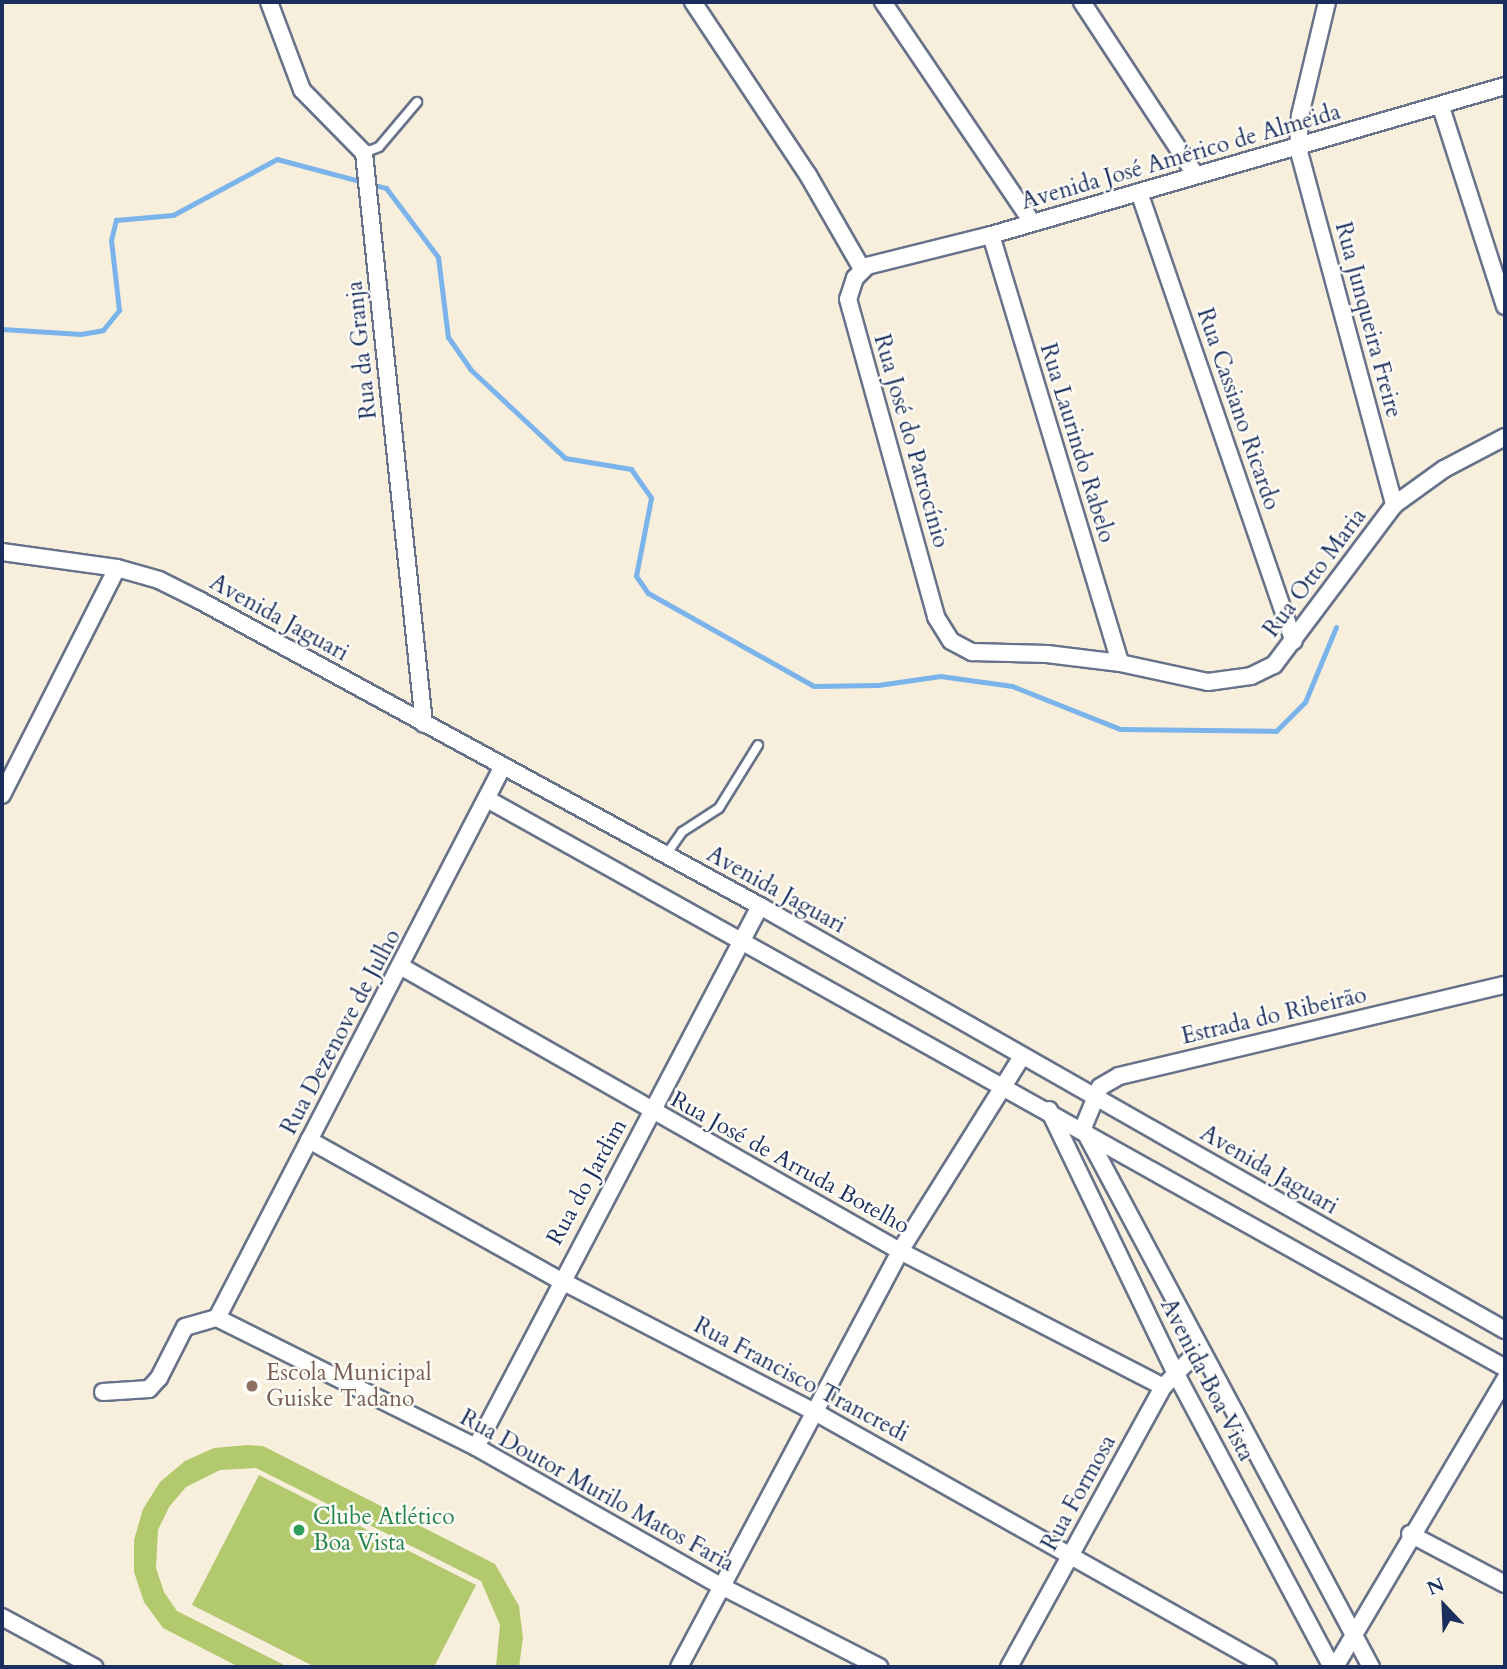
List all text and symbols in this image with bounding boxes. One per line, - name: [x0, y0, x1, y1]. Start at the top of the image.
- street label: Avenida José Américo de Almeida: [1018, 98, 1344, 216]
- street label: Rua Junqueira Freire: [1329, 219, 1407, 421]
- street label: Rua da Granja: [341, 279, 383, 421]
- street label: Rua Cassiano Ricardo: [1191, 304, 1285, 514]
- street label: Rua José do Patrocínio: [867, 331, 955, 551]
- street label: Rua Laurindo Rabelo: [1034, 340, 1120, 546]
- street label: Rua Otto Maria: [1258, 503, 1372, 643]
- street label: Avenida Jaguari: [205, 569, 353, 667]
- street label: Avenida Jaguari: [702, 841, 850, 939]
- street label: Rua Dezenove de Julho: [275, 925, 407, 1139]
- street label: Estrada do Ribeirão: [1179, 981, 1369, 1051]
- street label: Rua José de Arruda Botelho: [666, 1086, 914, 1240]
- street label: Rua do Jardim: [541, 1114, 633, 1250]
- street label: Avenida Jaguari: [1195, 1119, 1343, 1221]
- street label: Avenida Boa Vista: [1154, 1294, 1260, 1466]
- street label: Rua Francisco Trancredi: [689, 1312, 913, 1448]
- place label: Escola Municipal Guiske Tadano: [266, 1359, 432, 1413]
- marker: Escola Municipal Guiske Tadano: [244, 1378, 260, 1394]
- street label: Rua Doutor Murilo Matos Faria: [455, 1404, 739, 1578]
- street label: Rua Formosa: [1036, 1430, 1122, 1556]
- place label: Clube Atlético Boa Vista: [313, 1503, 455, 1557]
- marker: Clube Atlético Boa Vista: [291, 1522, 307, 1538]
- north arrow: [1409, 1571, 1479, 1641]
- text: N: [1423, 1571, 1448, 1602]

